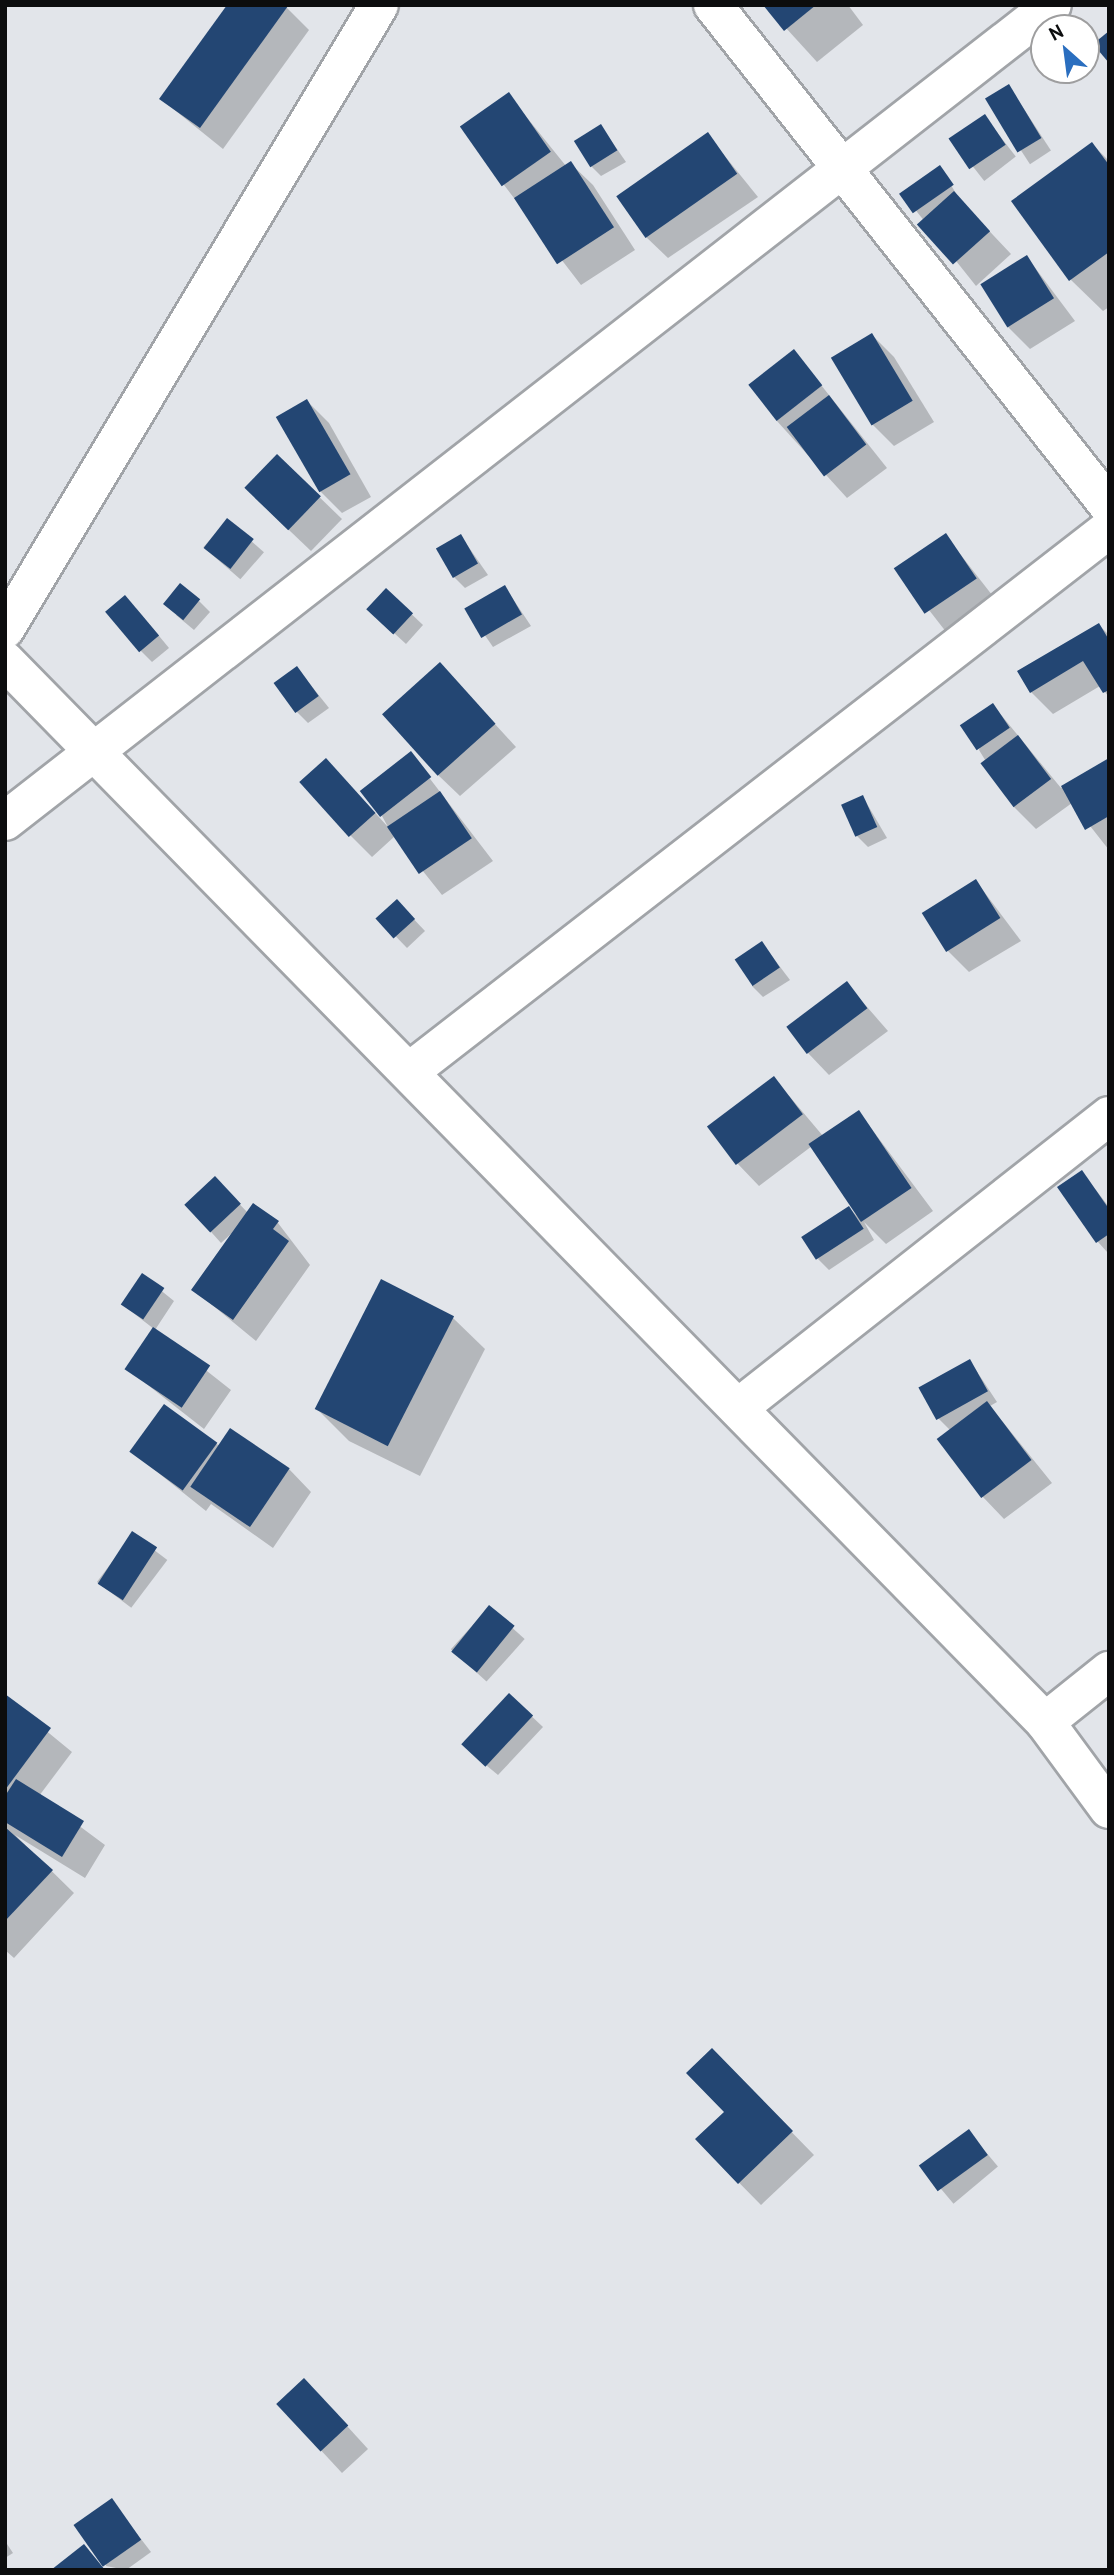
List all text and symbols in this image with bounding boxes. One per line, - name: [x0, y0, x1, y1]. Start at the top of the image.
- north arrow: [1030, 14, 1100, 84]
- text: N: [1045, 19, 1067, 46]

